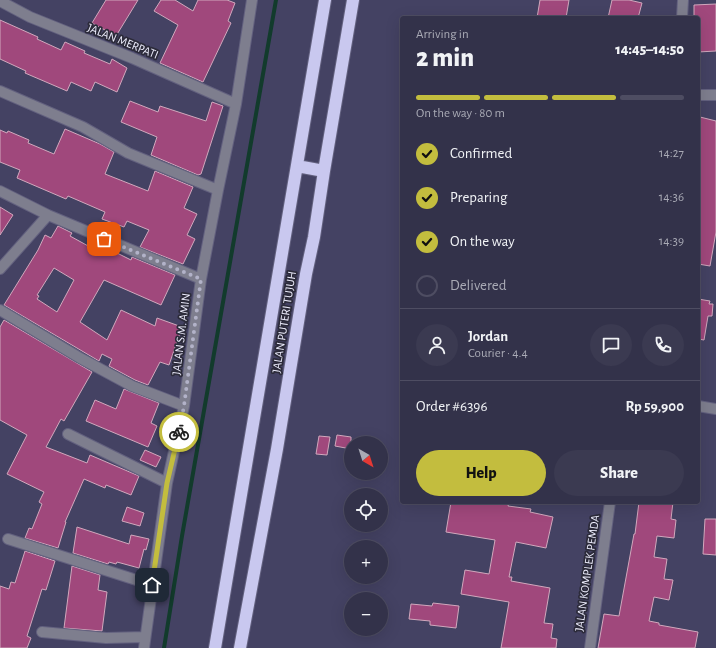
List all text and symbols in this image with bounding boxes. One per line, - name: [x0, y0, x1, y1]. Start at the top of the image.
- street label: JALAN MERPATI: [86, 21, 160, 61]
- text: Arriving in: [416, 28, 469, 41]
- text: 14:45–14:50: [615, 42, 684, 57]
- text: 2 min: [416, 45, 474, 71]
- text: On the way · 80 m: [416, 107, 505, 120]
- icon: check: [416, 143, 438, 165]
- text: Confirmed: [450, 146, 512, 161]
- text: 14:27: [659, 147, 684, 160]
- icon: check: [416, 187, 438, 209]
- text: Preparing: [450, 190, 507, 205]
- text: 14:36: [659, 191, 684, 204]
- pin: [87, 222, 121, 256]
- icon: bag: [93, 228, 115, 250]
- icon: check: [416, 231, 438, 253]
- text: On the way: [450, 234, 515, 249]
- text: 14:39: [659, 235, 684, 248]
- street label: JALAN PUTERI TUJUH: [270, 270, 298, 374]
- text: Delivered: [450, 278, 507, 293]
- street label: JALAN S.M. AMIN: [170, 292, 192, 376]
- button: person: [416, 324, 458, 366]
- button: chat: [590, 324, 632, 366]
- button: phone: [642, 324, 684, 366]
- text: Jordan: [468, 329, 508, 344]
- text: Courier · 4.4: [468, 347, 528, 360]
- text: Order #6396: [416, 399, 487, 414]
- text: Rp 59,900: [625, 399, 684, 414]
- courier: [159, 412, 199, 452]
- icon: bike: [168, 421, 190, 443]
- north arrow: [344, 436, 388, 480]
- map controls: [344, 436, 388, 636]
- button: Help: [416, 450, 546, 496]
- button: Share: [554, 450, 684, 496]
- button: locate: [344, 488, 388, 532]
- street label: JALAN KOMPLEK PEMDA: [573, 514, 601, 632]
- button: +: [344, 540, 388, 584]
- pin: [135, 568, 169, 602]
- icon: home: [141, 574, 163, 596]
- button: −: [344, 592, 388, 636]

